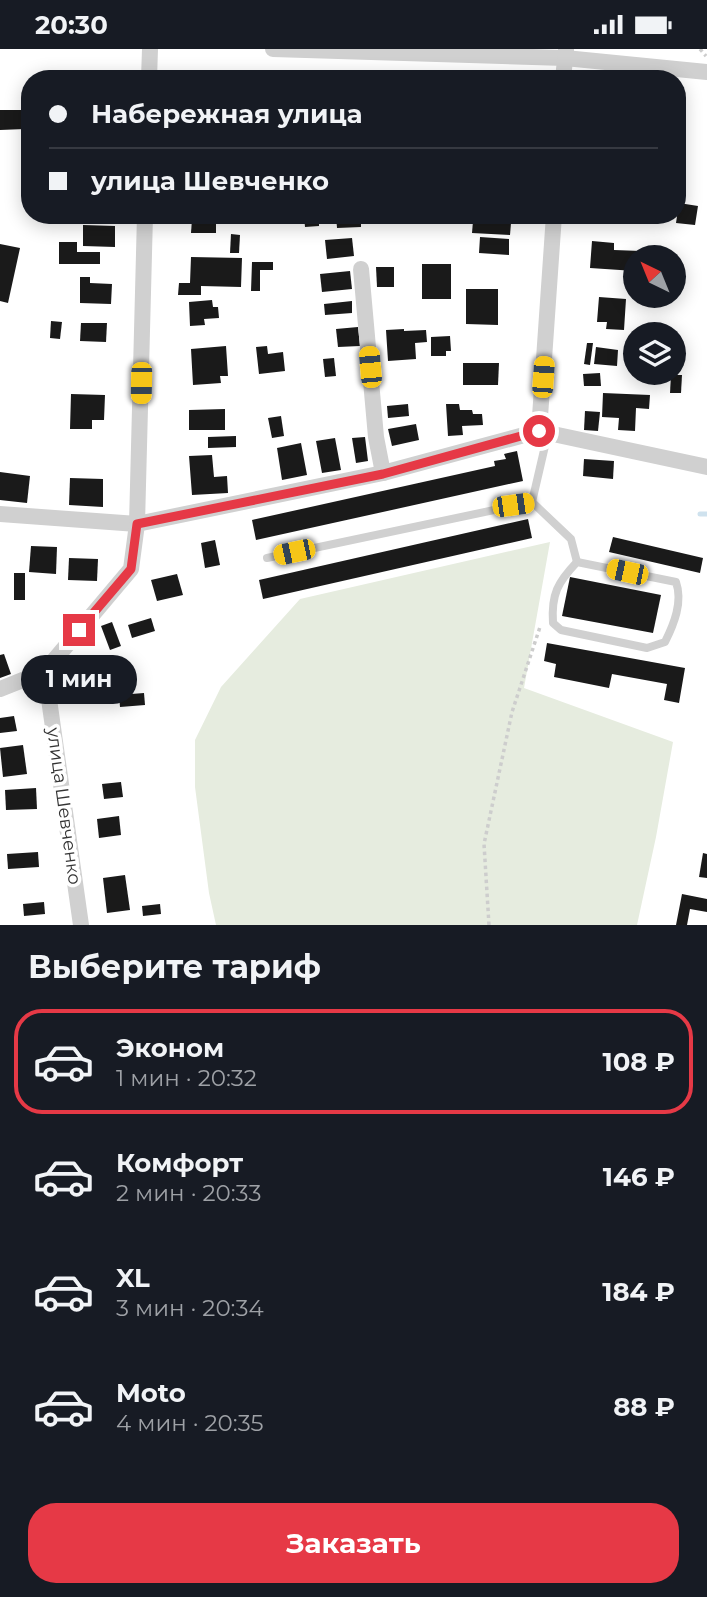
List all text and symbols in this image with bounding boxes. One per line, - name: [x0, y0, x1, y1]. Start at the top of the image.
- text: 20:30: [35, 9, 108, 41]
- text: Набережная улица: [91, 98, 362, 130]
- text: улица Шевченко: [91, 165, 329, 197]
- north arrow: [623, 245, 686, 308]
- map controls: [623, 245, 686, 385]
- button: layers: [623, 322, 686, 385]
- car: [358, 345, 383, 389]
- car: [532, 355, 555, 399]
- car: [131, 362, 152, 404]
- route start: [523, 415, 555, 447]
- car: [491, 492, 536, 518]
- car: [272, 537, 317, 567]
- car: [605, 557, 650, 587]
- route end: [63, 614, 95, 646]
- callout: 1 мин: [21, 655, 137, 703]
- text: 1 мин: [46, 665, 112, 693]
- street label: улица Шевченко: [42, 725, 86, 886]
- text: Выберите тариф: [28, 947, 321, 986]
- icon: car: [32, 1030, 95, 1093]
- text: Эконом: [116, 1032, 224, 1064]
- text: 108 ₽: [602, 1046, 675, 1078]
- text: 1 мин · 20:32: [116, 1064, 257, 1092]
- icon: car: [32, 1145, 95, 1208]
- text: Комфорт: [116, 1147, 243, 1179]
- text: 146 ₽: [603, 1161, 675, 1193]
- text: 2 мин · 20:33: [116, 1179, 261, 1207]
- icon: car: [32, 1260, 95, 1323]
- text: XL: [116, 1262, 150, 1294]
- text: 184 ₽: [602, 1276, 675, 1308]
- text: 3 мин · 20:34: [116, 1294, 264, 1322]
- icon: car: [32, 1375, 95, 1438]
- text: Moto: [116, 1377, 186, 1409]
- text: 88 ₽: [613, 1391, 675, 1423]
- text: 4 мин · 20:35: [116, 1409, 263, 1437]
- button: Заказать: [28, 1503, 679, 1583]

